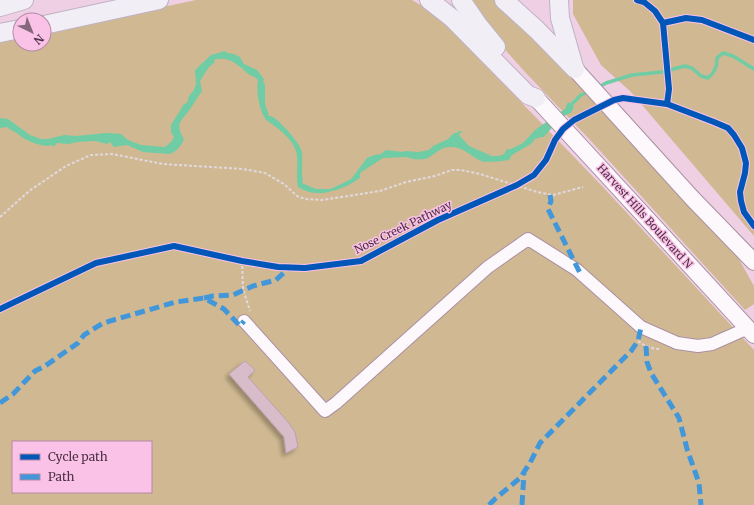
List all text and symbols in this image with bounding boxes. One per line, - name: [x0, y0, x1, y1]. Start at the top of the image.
- north arrow: [12, 12, 52, 52]
- text: N: [31, 31, 47, 48]
- street label: Harvest Hills Boulevard N: [594, 161, 696, 272]
- street label: Nose Creek Pathway: [352, 197, 455, 257]
- legend: [12, 441, 152, 493]
- text: Cycle path: [48, 449, 108, 464]
- text: Path: [48, 469, 74, 484]

